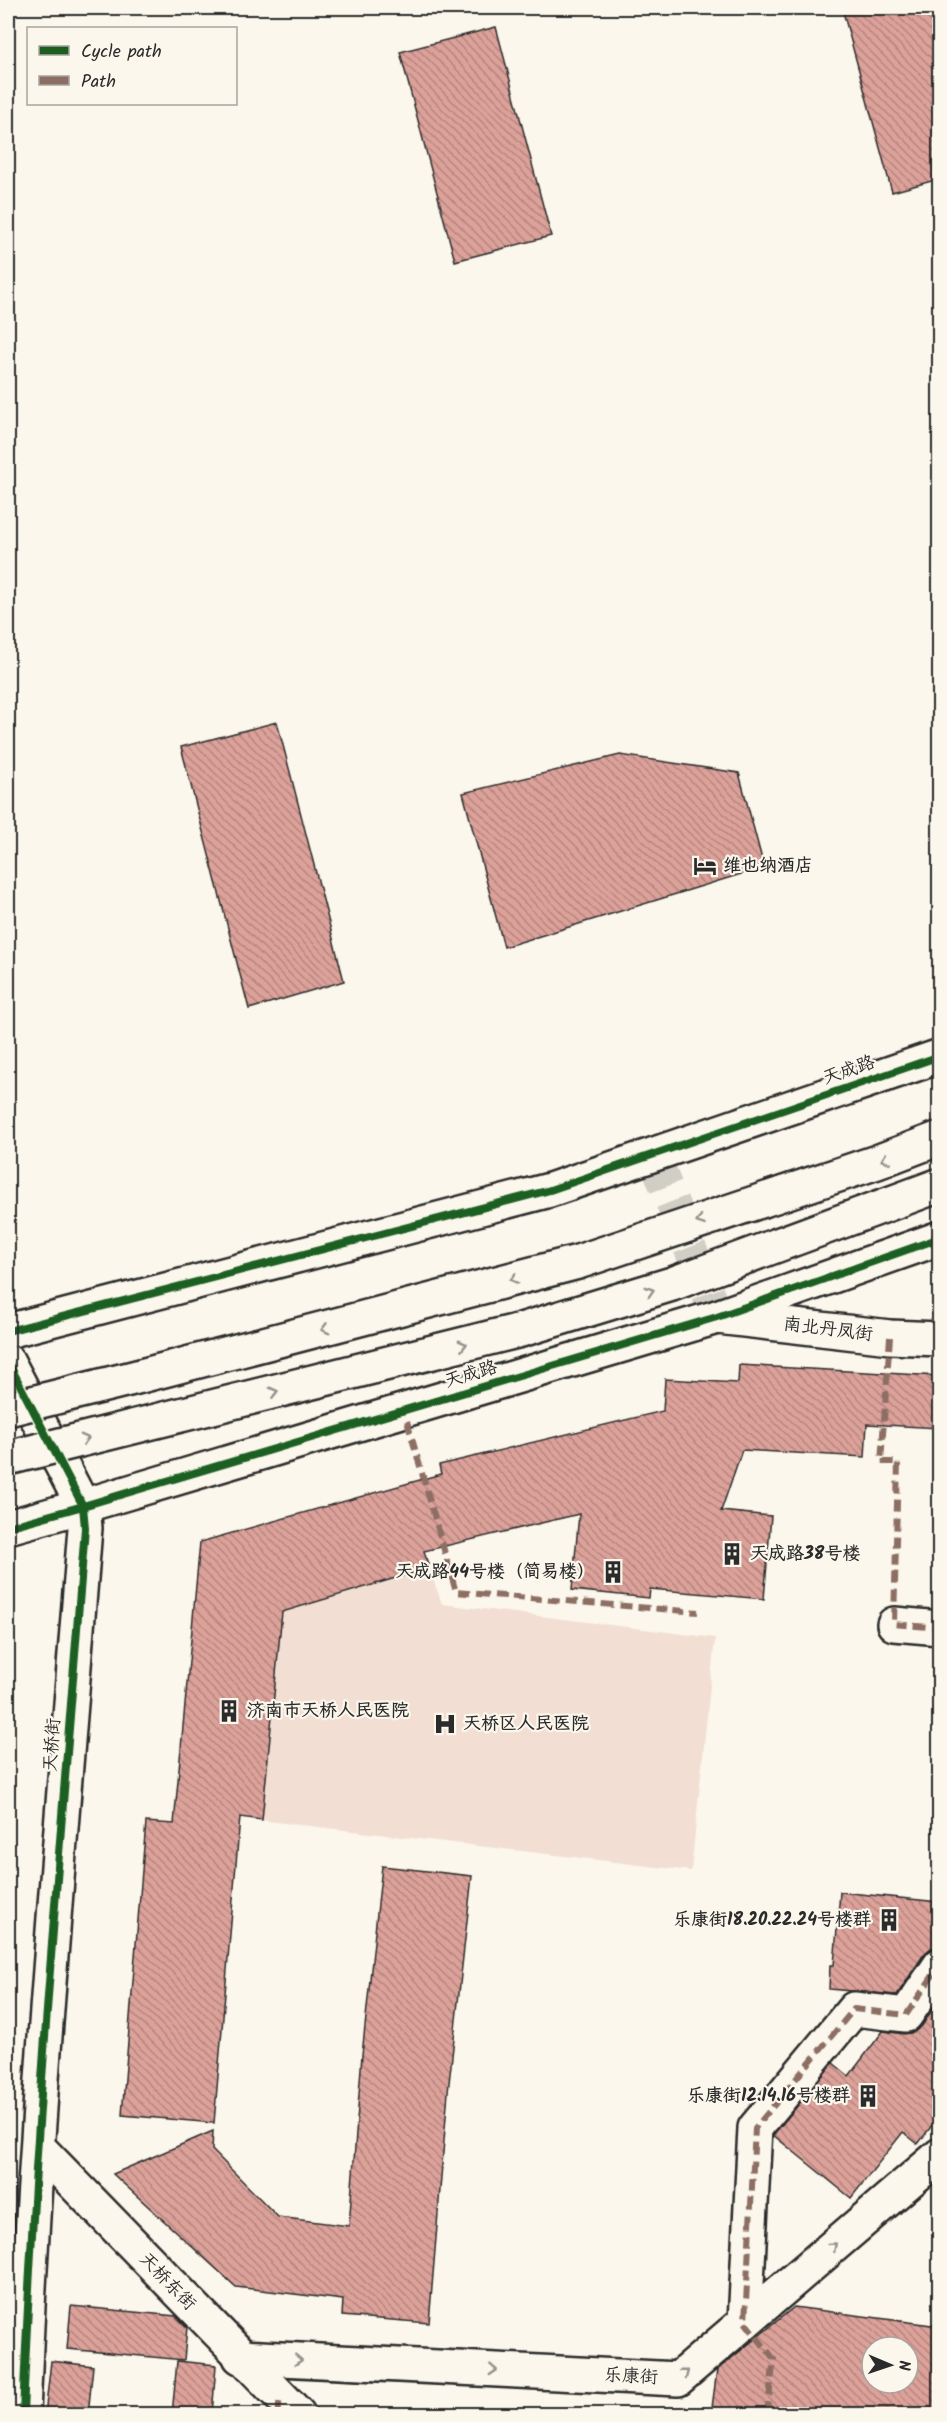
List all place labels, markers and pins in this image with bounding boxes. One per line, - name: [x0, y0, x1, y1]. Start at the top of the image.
- place label: 维也纳酒店: [723, 852, 813, 881]
- hotel icon: 维也纳酒店: [692, 853, 718, 879]
- place label: 天成路38号楼: [750, 1540, 860, 1569]
- building icon: 天成路38号楼: [719, 1541, 745, 1567]
- place label: 天成路44号楼（简易楼）: [395, 1558, 595, 1587]
- building icon: 天成路44号楼（简易楼）: [600, 1559, 626, 1585]
- place label: 济南市天桥人民医院: [247, 1697, 409, 1726]
- building icon: 济南市天桥人民医院: [216, 1698, 242, 1724]
- place label: 天桥区人民医院: [463, 1710, 589, 1739]
- hospital icon: 天桥区人民医院: [432, 1711, 458, 1737]
- place label: 乐康街18.20.22.24号楼群: [673, 1906, 871, 1935]
- building icon: 乐康街18.20.22.24号楼群: [876, 1907, 902, 1933]
- place label: 乐康街12.14.16号楼群: [687, 2082, 850, 2111]
- building icon: 乐康街12.14.16号楼群: [855, 2083, 881, 2109]

